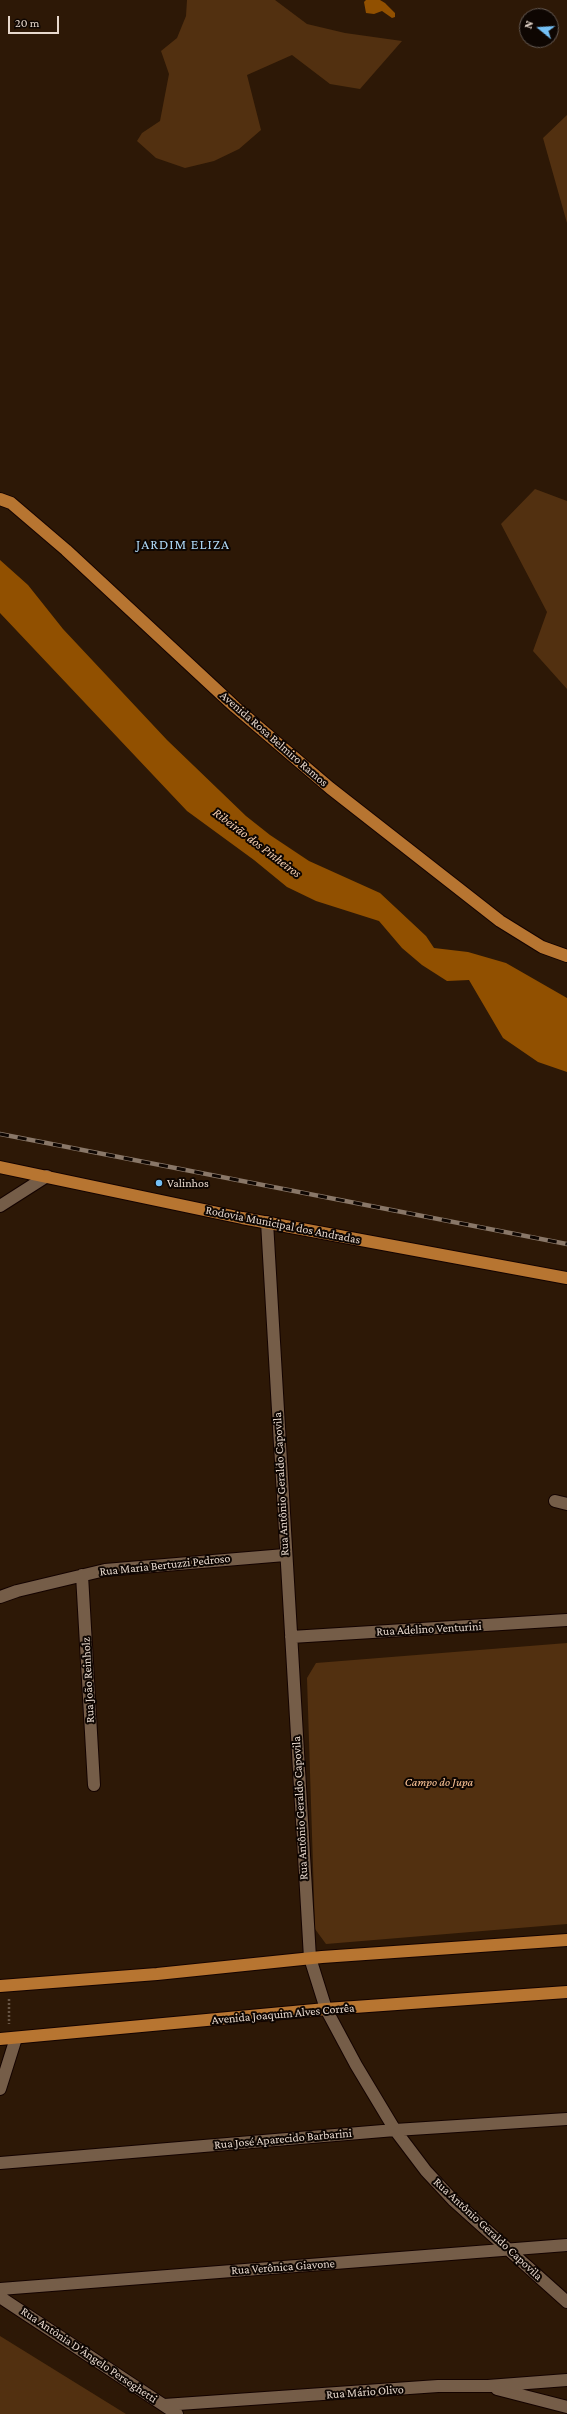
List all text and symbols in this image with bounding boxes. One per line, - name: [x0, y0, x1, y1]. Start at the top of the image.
- scale bar: [10, 8, 61, 34]
- north arrow: [519, 8, 559, 48]
- text: 20 m: [15, 16, 39, 30]
- text: N: [522, 19, 535, 30]
- district label: JARDIM ELIZA: [136, 537, 230, 553]
- street label: Avenida Rosa Belmiro Ramos: [217, 688, 331, 790]
- water label: Ribeirão dos Pinheiros: [210, 805, 304, 881]
- place label: Valinhos: [167, 1176, 209, 1190]
- marker: Valinhos: [154, 1178, 164, 1188]
- street label: Rodovia Municipal dos Andradas: [204, 1203, 362, 1247]
- street label: Rua Antônio Geraldo Capovila: [270, 1412, 292, 1556]
- street label: Rua Maria Bertuzzi Pedroso: [99, 1551, 231, 1579]
- street label: Rua Adelino Venturini: [376, 1619, 482, 1639]
- street label: Rua João Reinholz: [79, 1637, 97, 1723]
- street label: Rua Antônio Geraldo Capovila: [289, 1736, 311, 1880]
- park label: Campo do Jupa: [405, 1775, 473, 1789]
- street label: Avenida Joaquim Alves Corrêa: [211, 2001, 355, 2027]
- street label: Rua José Aparecido Barbarini: [214, 2126, 352, 2152]
- street label: Rua Antônio Geraldo Capovila: [430, 2175, 546, 2283]
- street label: Rua Verônica Giavone: [231, 2256, 335, 2278]
- street label: Rua Antônia D'Ângelo Perseghetti: [18, 2304, 160, 2406]
- street label: Rua Mário Olivo: [326, 2382, 404, 2402]

